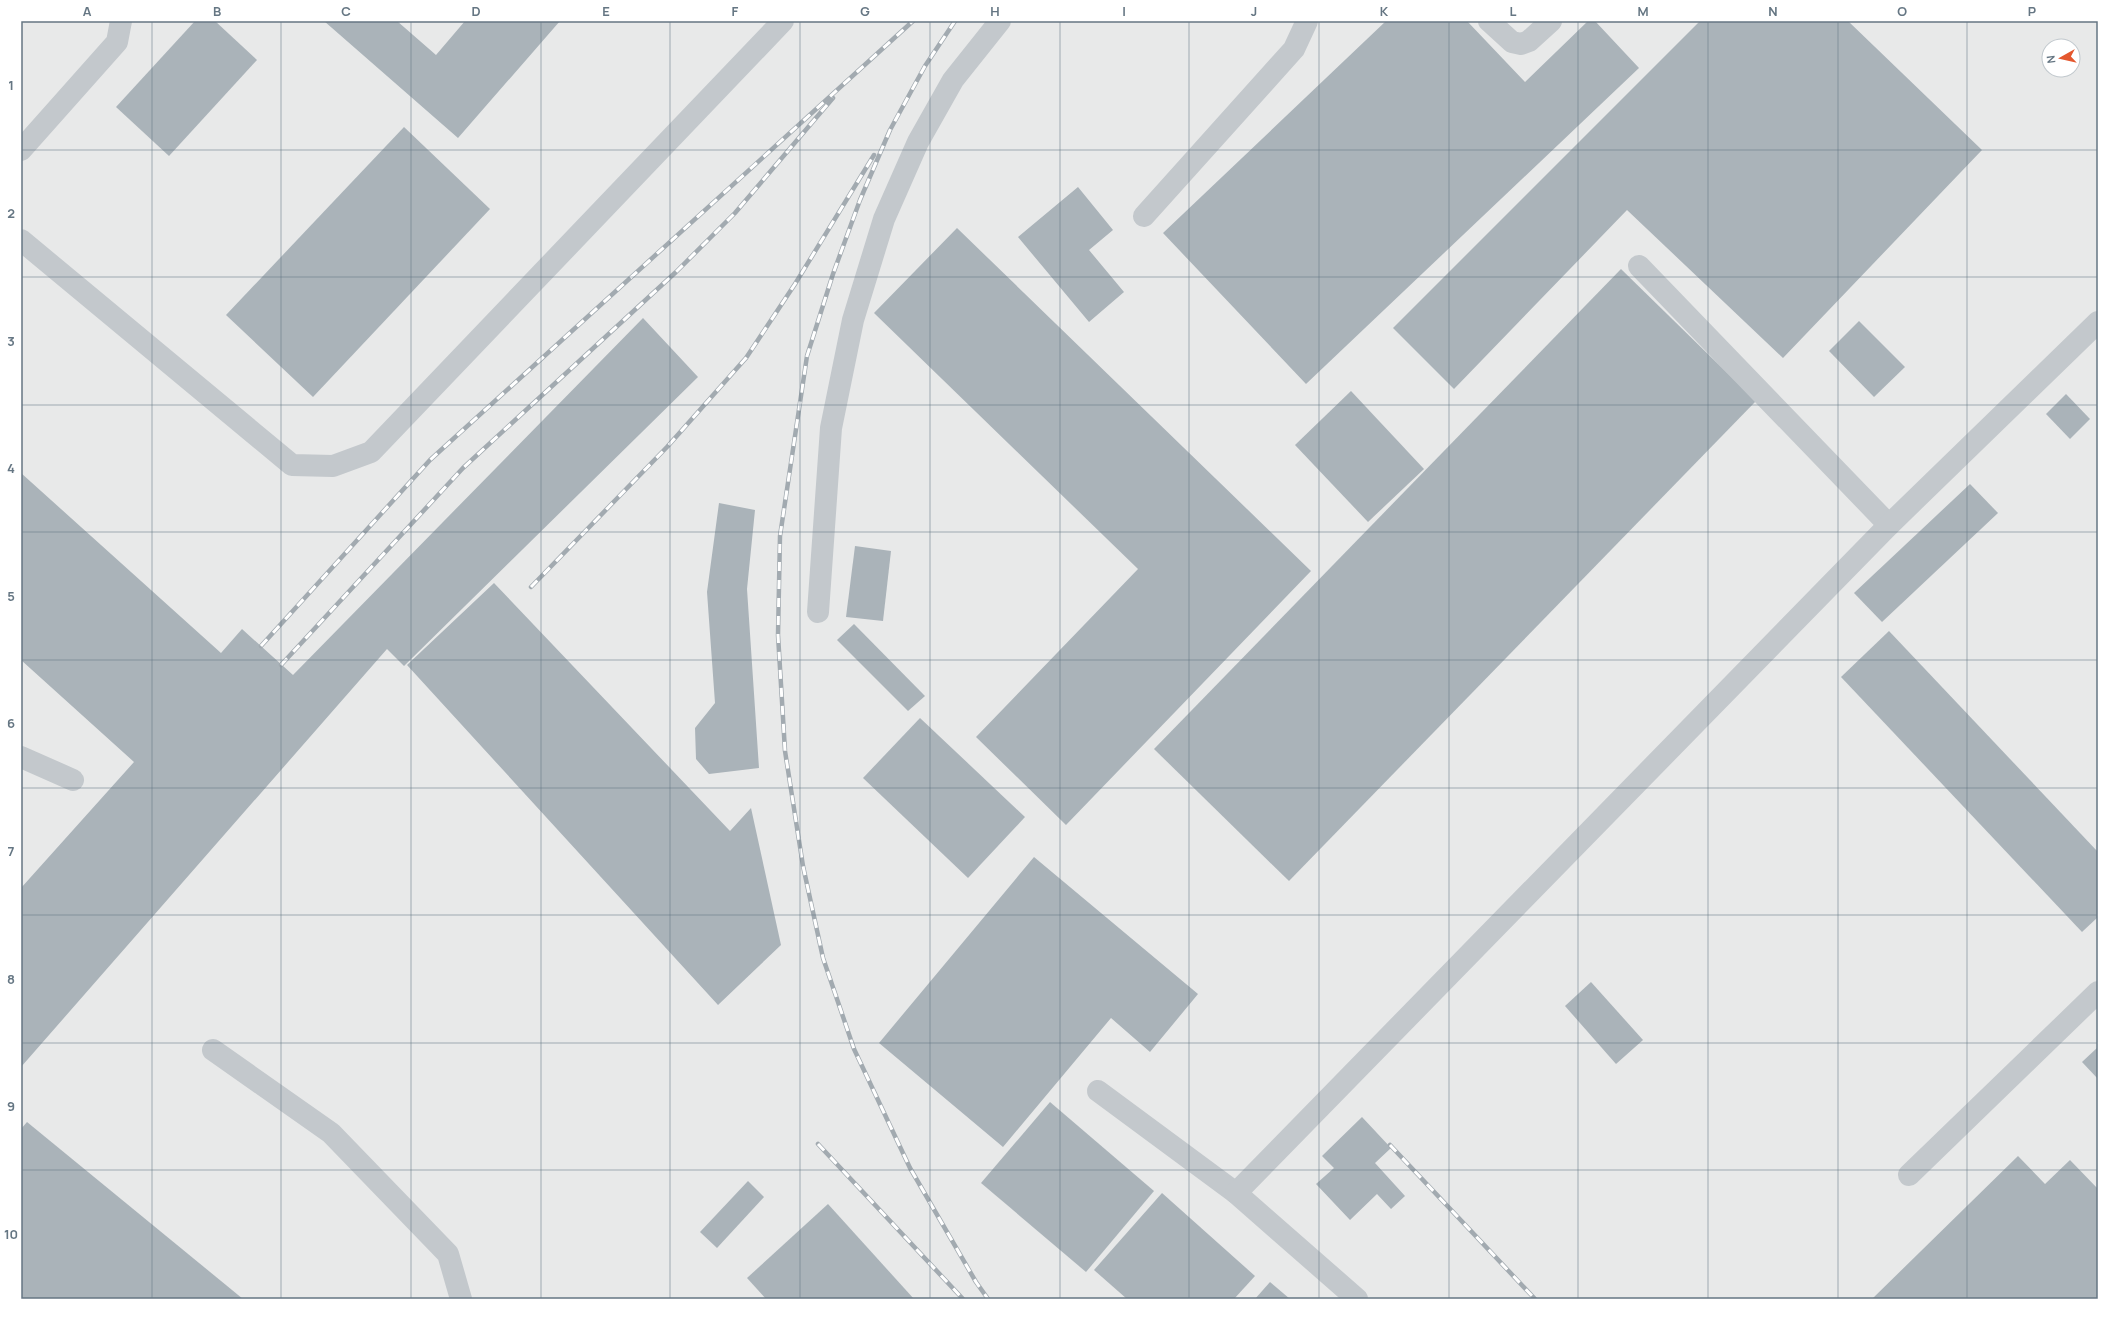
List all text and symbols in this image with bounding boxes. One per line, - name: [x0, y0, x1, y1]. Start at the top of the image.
- text: A: [83, 2, 92, 20]
- text: B: [213, 2, 221, 20]
- text: C: [341, 2, 351, 20]
- text: D: [471, 2, 481, 20]
- text: E: [602, 2, 610, 20]
- text: F: [732, 2, 739, 20]
- text: G: [860, 2, 870, 20]
- text: H: [990, 2, 1000, 20]
- text: I: [1122, 2, 1126, 20]
- text: J: [1251, 2, 1257, 20]
- text: K: [1380, 2, 1389, 20]
- text: L: [1510, 2, 1517, 20]
- text: M: [1637, 2, 1649, 20]
- text: N: [1768, 2, 1778, 20]
- text: O: [1897, 2, 1907, 20]
- text: P: [2028, 2, 2036, 20]
- north arrow: [2041, 38, 2081, 78]
- text: N: [2043, 54, 2059, 64]
- text: 1: [8, 76, 14, 94]
- text: 2: [7, 204, 15, 222]
- text: 3: [7, 332, 15, 350]
- text: 4: [7, 459, 15, 477]
- text: 5: [7, 587, 15, 605]
- text: 6: [7, 714, 15, 732]
- text: 7: [8, 842, 15, 860]
- text: 8: [7, 970, 15, 988]
- text: 9: [7, 1097, 15, 1115]
- text: 10: [4, 1225, 18, 1243]

